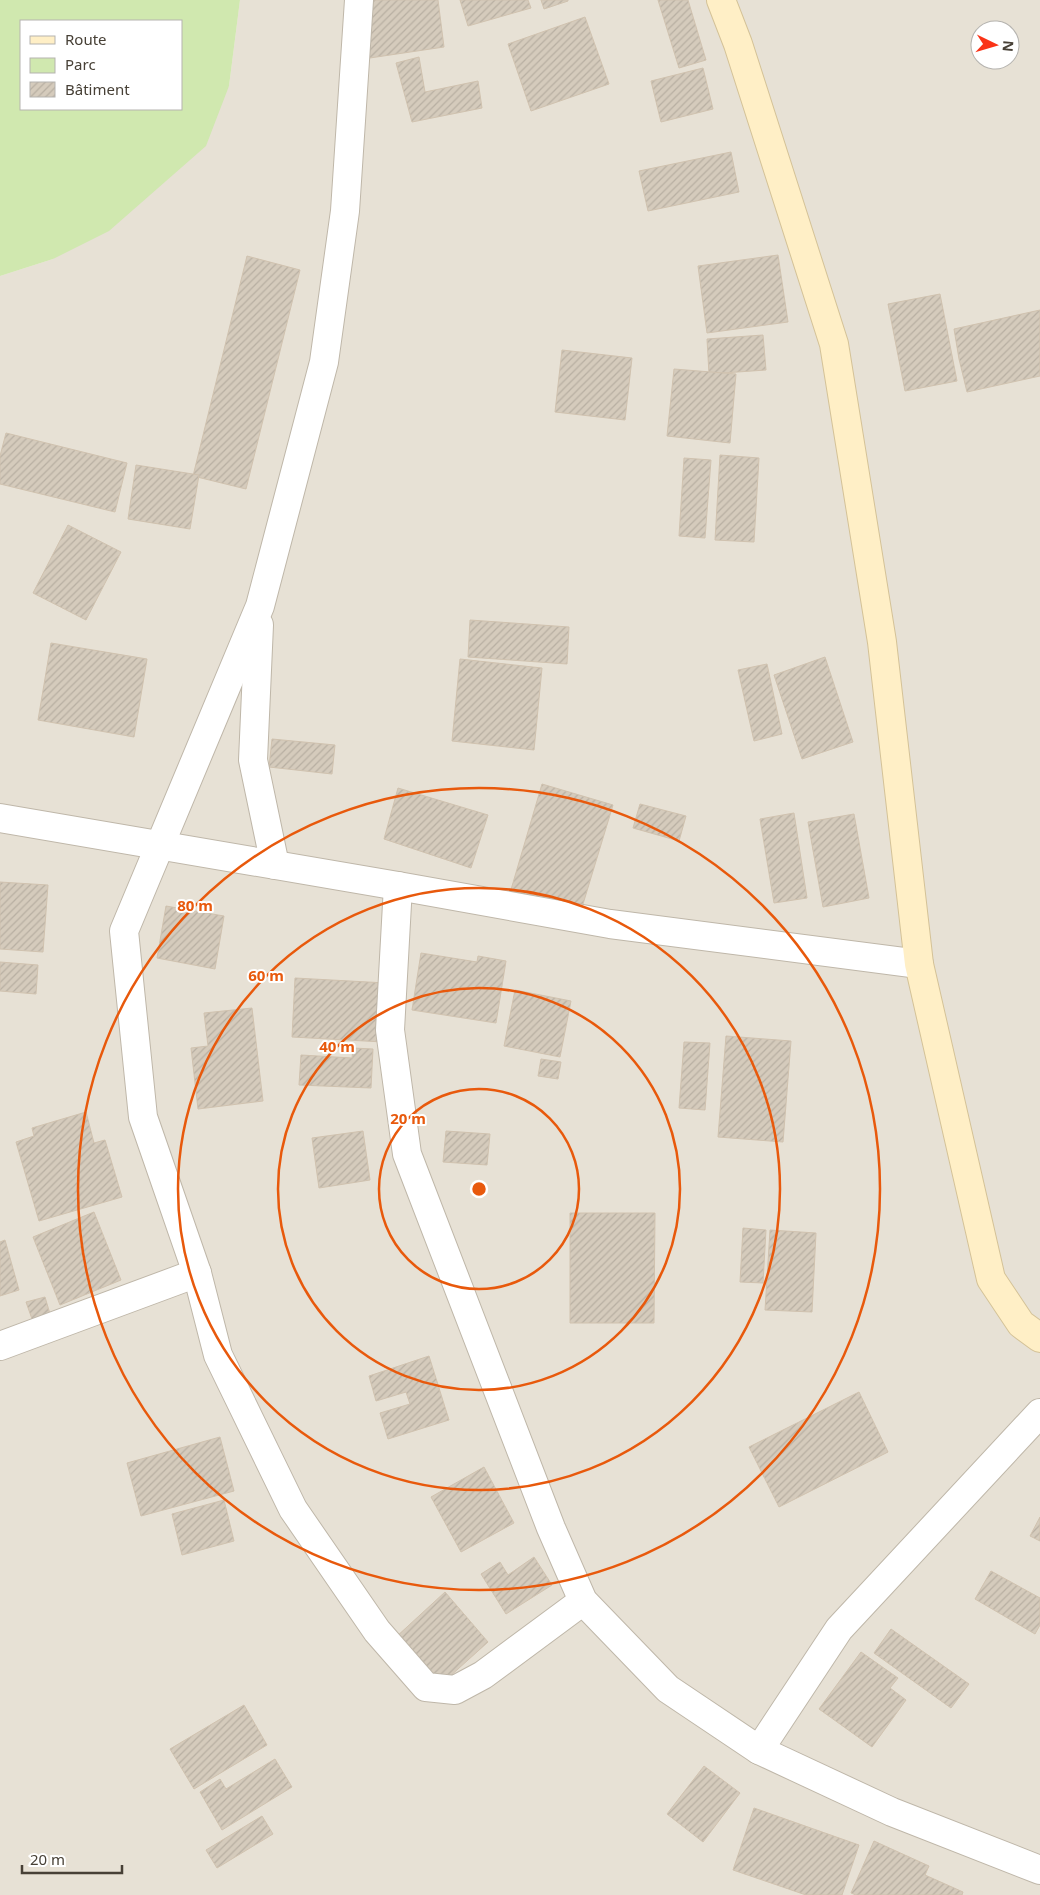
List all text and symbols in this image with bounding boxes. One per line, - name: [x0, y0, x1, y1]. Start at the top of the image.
- legend: [20, 20, 182, 110]
- north arrow: [970, 20, 1020, 70]
- text: Route: [65, 29, 107, 49]
- text: N: [998, 40, 1018, 53]
- text: Parc: [65, 54, 96, 74]
- text: Bâtiment: [65, 79, 130, 99]
- text: 80 m: [177, 895, 213, 915]
- text: 60 m: [248, 965, 284, 985]
- text: 40 m: [319, 1036, 355, 1056]
- text: 20 m: [390, 1108, 426, 1128]
- centre of rings: [470, 1180, 488, 1198]
- scale bar: [22, 1842, 122, 1874]
- text: 20 m: [30, 1849, 65, 1869]

